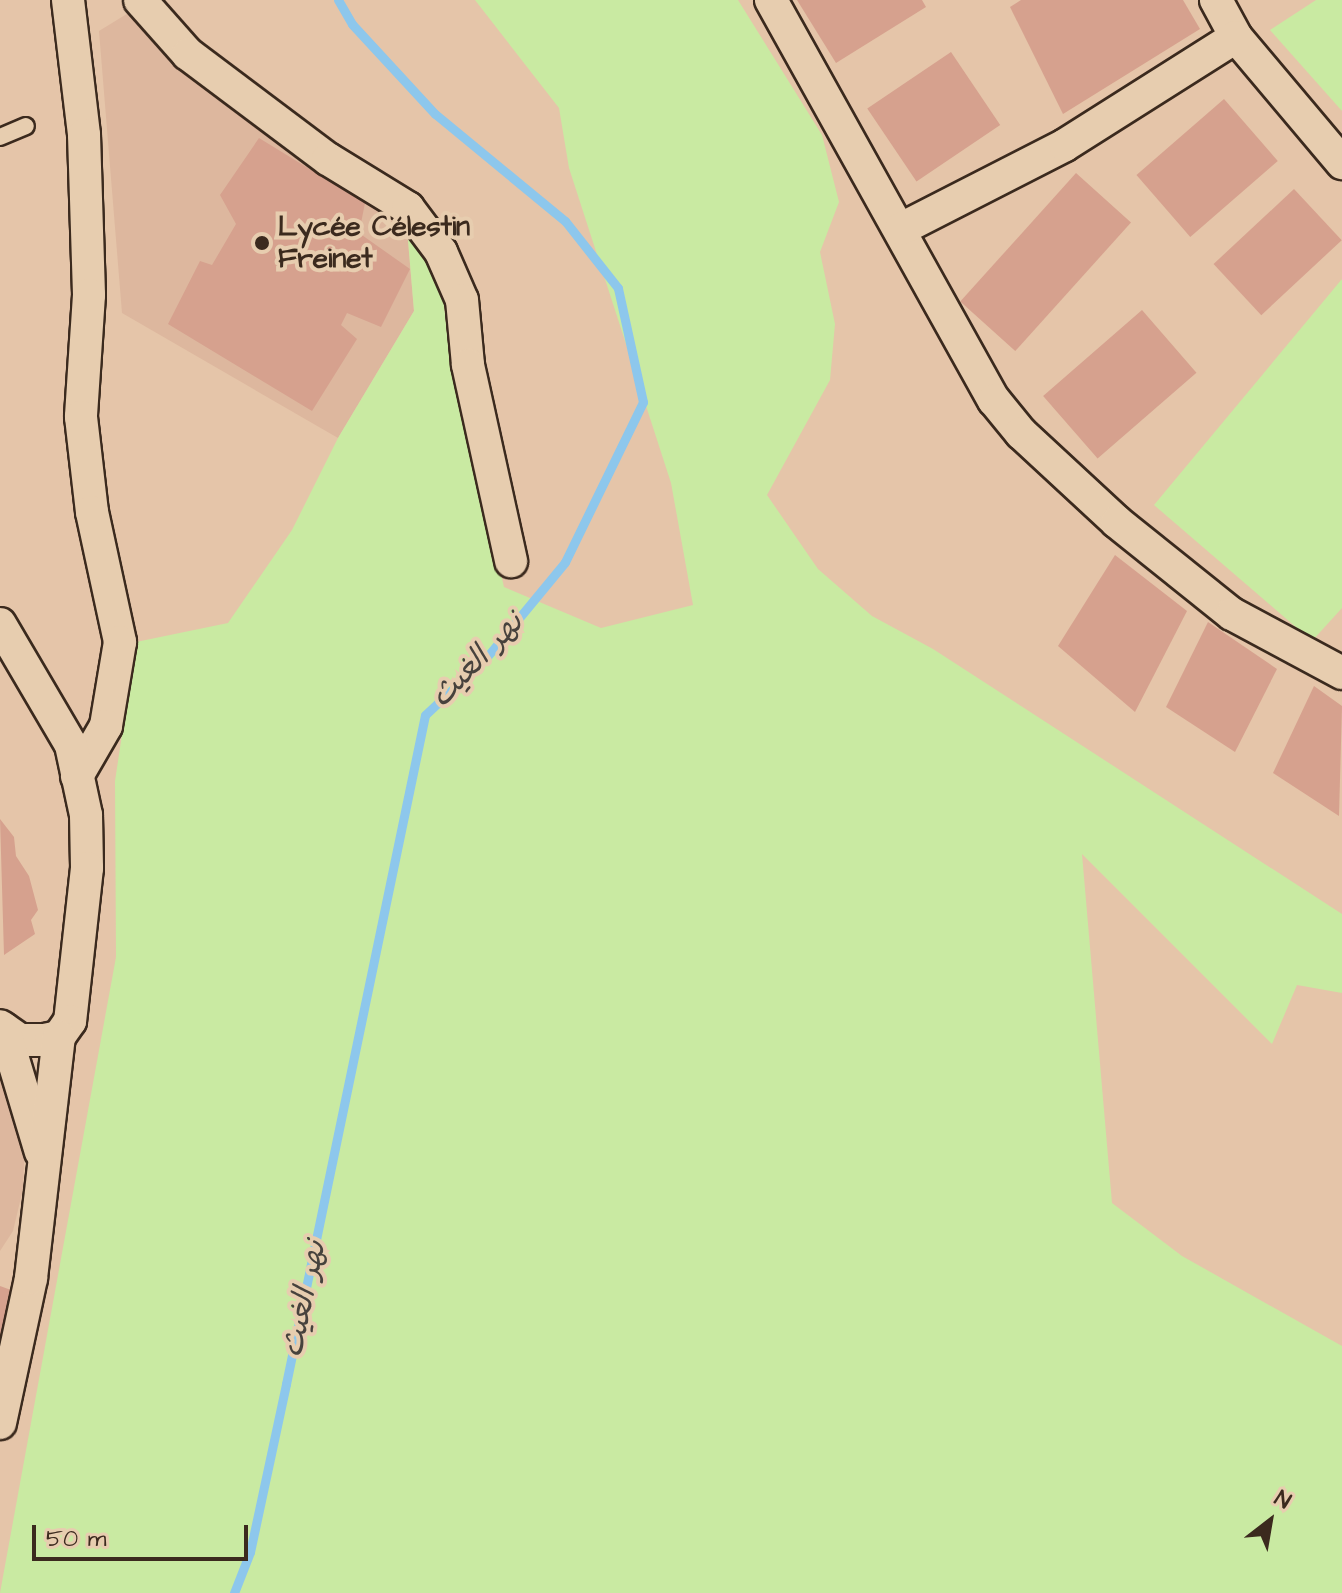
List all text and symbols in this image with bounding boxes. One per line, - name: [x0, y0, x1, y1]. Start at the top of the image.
- place label: Lycée Célestin Freinet: [278, 210, 470, 276]
- marker: Lycée Célestin Freinet: [253, 234, 271, 252]
- water label: نهر الغيث: [423, 605, 531, 715]
- water label: نهر الغيث: [274, 1238, 334, 1360]
- north arrow: [1230, 1481, 1310, 1561]
- text: N: [1269, 1483, 1297, 1517]
- scale bar: [36, 1509, 252, 1559]
- text: 50 m: [46, 1522, 106, 1556]

